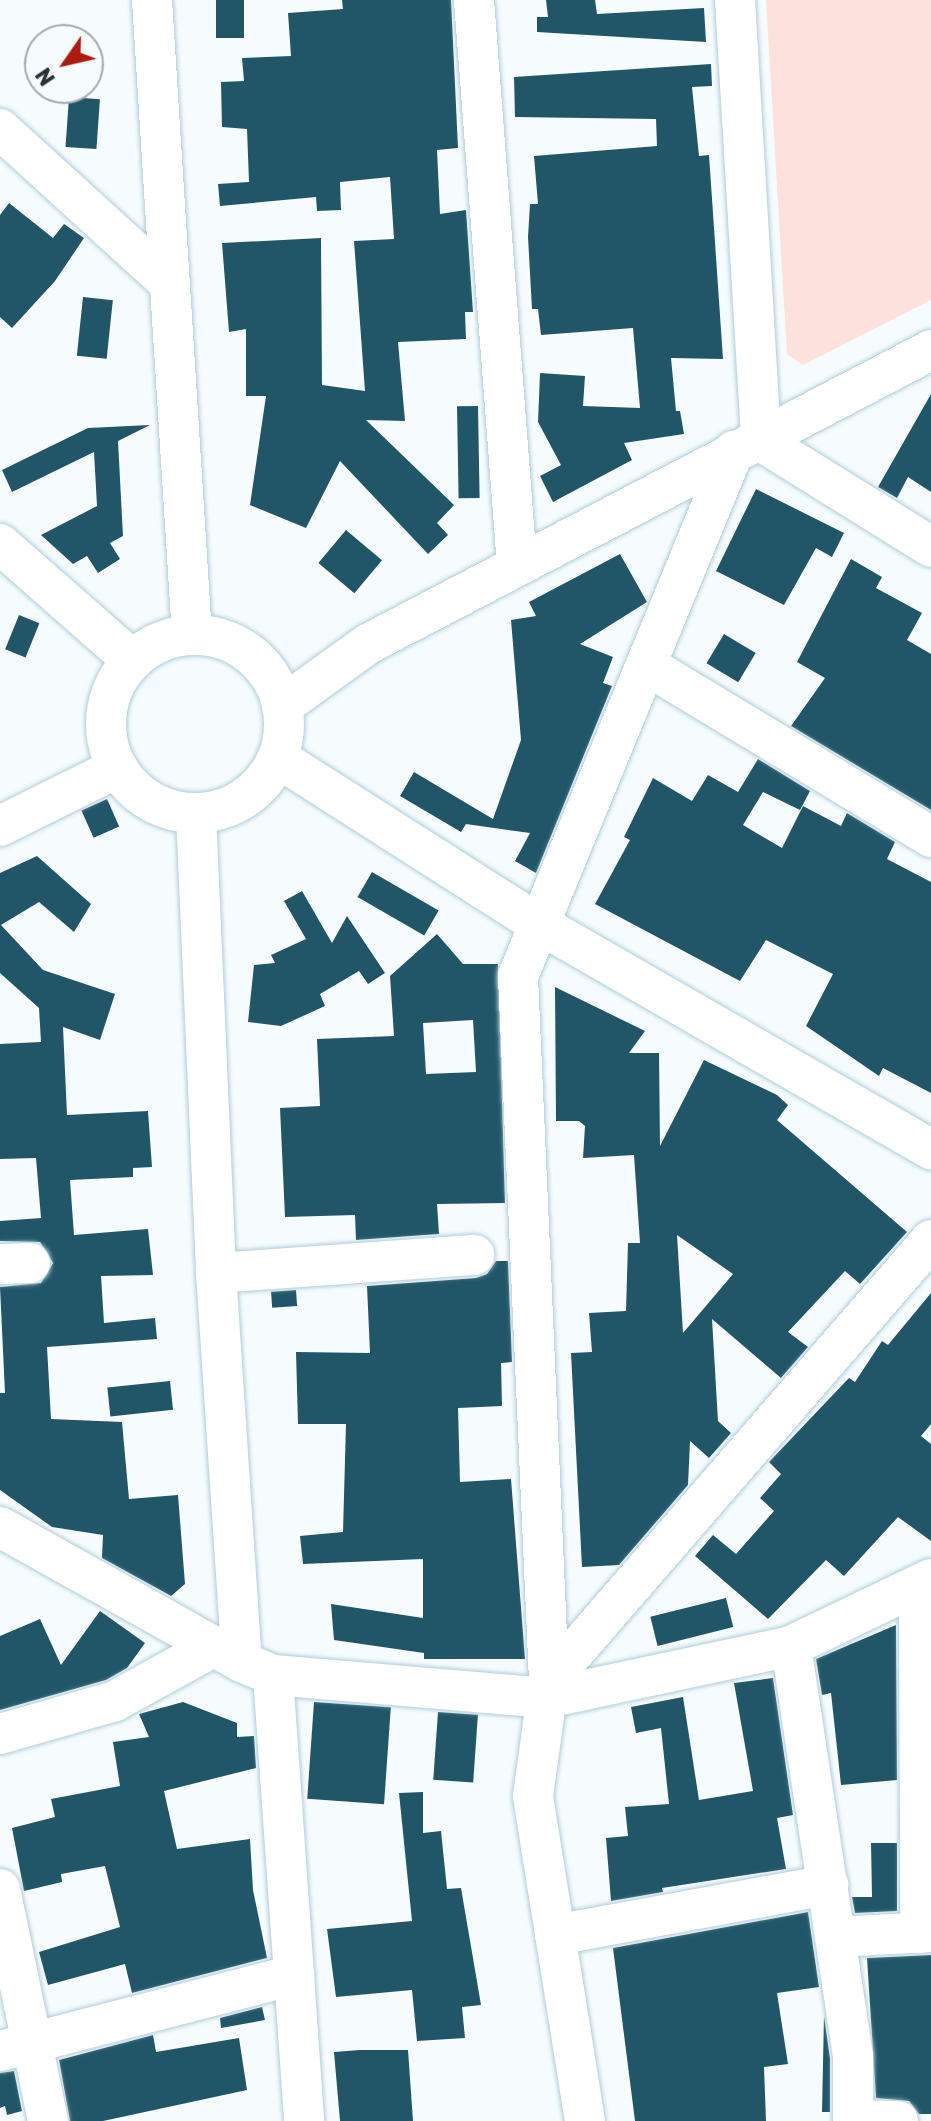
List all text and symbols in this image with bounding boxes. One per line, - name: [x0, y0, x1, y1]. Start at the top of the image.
- north arrow: [24, 24, 104, 104]
- text: N: [30, 62, 61, 91]

